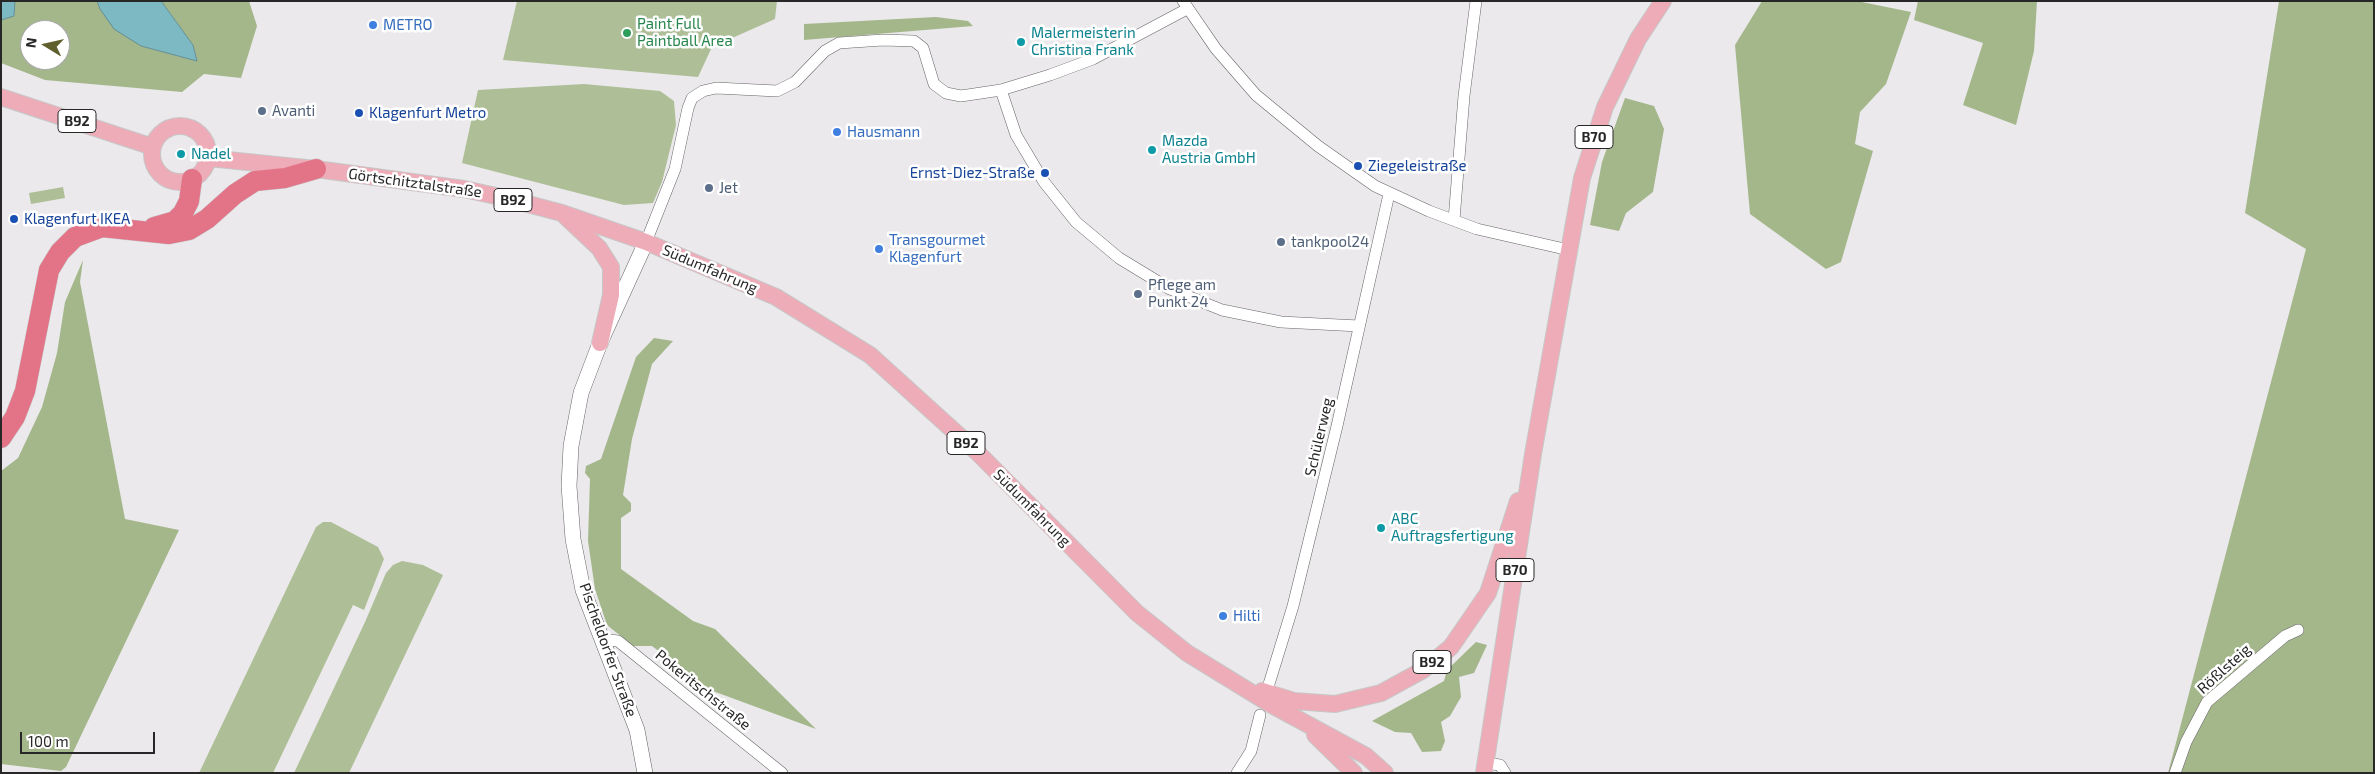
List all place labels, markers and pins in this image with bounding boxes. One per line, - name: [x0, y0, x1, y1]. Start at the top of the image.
- place label: Paint Full Paintball Area: [637, 15, 733, 50]
- place label: METRO: [383, 16, 433, 34]
- marker: METRO: [367, 19, 379, 31]
- place label: Malermeisterin Christina Frank: [1031, 24, 1136, 59]
- marker: Paint Full Paintball Area: [621, 27, 633, 39]
- marker: Malermeisterin Christina Frank: [1015, 36, 1027, 48]
- place label: Avanti: [272, 102, 315, 120]
- place label: Klagenfurt Metro: [369, 104, 486, 122]
- marker: Avanti: [256, 105, 268, 117]
- marker: Klagenfurt Metro: [353, 107, 365, 119]
- place label: Hausmann: [847, 123, 920, 141]
- marker: Hausmann: [831, 126, 843, 138]
- place label: Mazda Austria GmbH: [1162, 132, 1256, 167]
- marker: Mazda Austria GmbH: [1146, 144, 1158, 156]
- place label: Nadel: [191, 145, 231, 163]
- marker: Nadel: [175, 148, 187, 160]
- place label: Ziegeleistraße: [1368, 157, 1467, 175]
- marker: Ziegeleistraße: [1352, 160, 1364, 172]
- place label: Ernst-Diez-Straße: [910, 164, 1035, 182]
- marker: Ernst-Diez-Straße: [1039, 167, 1051, 179]
- place label: Jet: [719, 179, 738, 197]
- marker: Jet: [703, 182, 715, 194]
- place label: Klagenfurt IKEA: [24, 210, 130, 228]
- marker: Klagenfurt IKEA: [8, 213, 20, 225]
- place label: Transgourmet Klagenfurt: [889, 231, 985, 266]
- place label: tankpool24: [1291, 233, 1369, 251]
- marker: tankpool24: [1275, 236, 1287, 248]
- marker: Transgourmet Klagenfurt: [873, 243, 885, 255]
- place label: Pflege am Punkt 24: [1148, 276, 1216, 311]
- marker: Pflege am Punkt 24: [1132, 288, 1144, 300]
- place label: ABC Auftragsfertigung: [1391, 510, 1514, 545]
- marker: ABC Auftragsfertigung: [1375, 522, 1387, 534]
- place label: Hilti: [1233, 607, 1261, 625]
- marker: Hilti: [1217, 610, 1229, 622]

